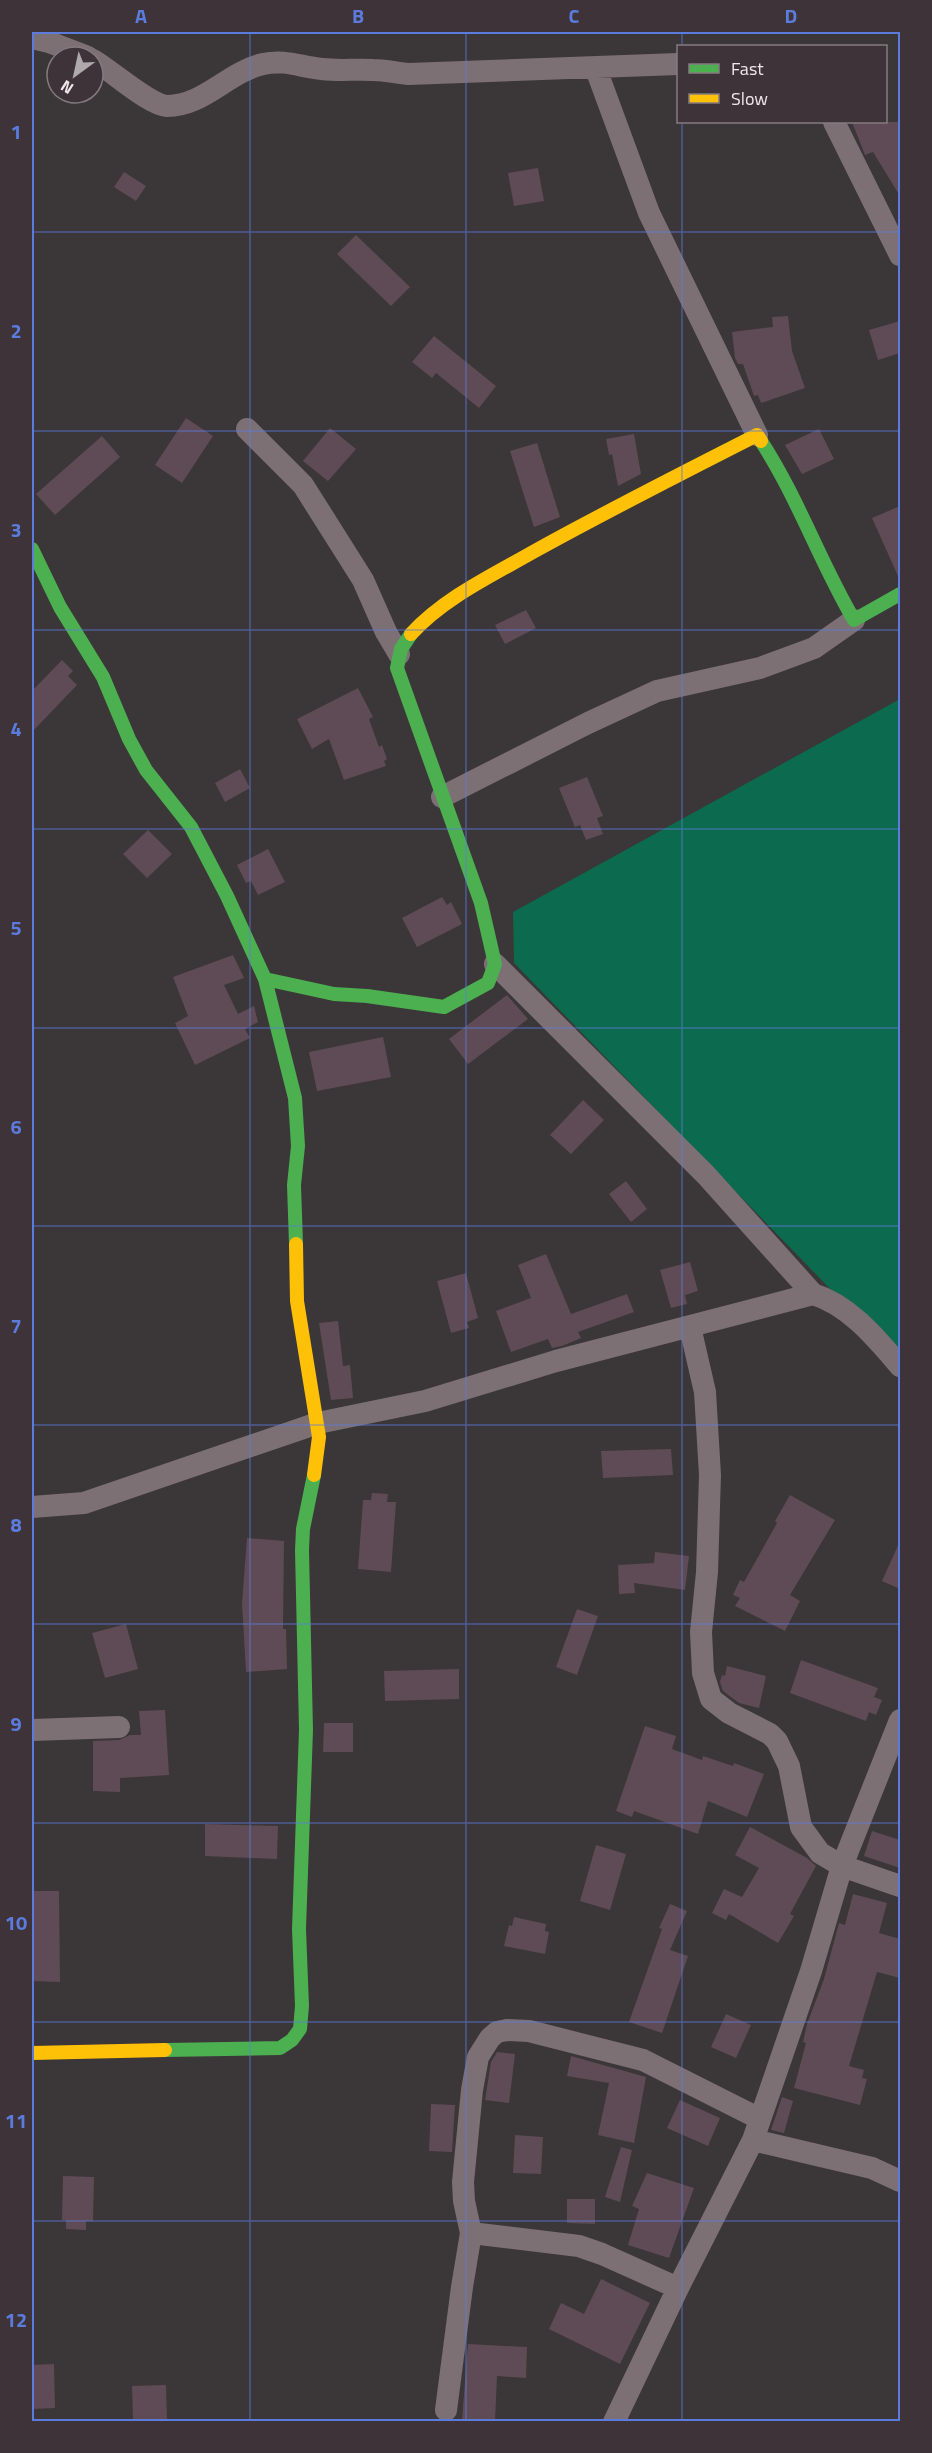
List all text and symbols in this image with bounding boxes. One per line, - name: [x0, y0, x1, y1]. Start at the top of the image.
- text: A: [135, 0, 147, 31]
- text: B: [352, 0, 364, 31]
- text: C: [569, 0, 580, 31]
- text: D: [785, 0, 797, 31]
- north arrow: [45, 45, 105, 105]
- legend: [677, 45, 887, 123]
- text: Fast: [731, 55, 764, 82]
- text: N: [56, 74, 78, 101]
- text: Slow: [731, 85, 768, 112]
- text: 1: [10, 116, 22, 147]
- text: 2: [10, 315, 22, 346]
- text: 3: [10, 514, 22, 545]
- text: 4: [10, 713, 22, 744]
- text: 5: [10, 912, 22, 943]
- text: 6: [10, 1111, 22, 1142]
- text: 7: [10, 1310, 22, 1341]
- text: 8: [10, 1509, 22, 1540]
- text: 9: [10, 1708, 22, 1739]
- text: 10: [5, 1907, 27, 1938]
- text: 11: [5, 2105, 27, 2136]
- text: 12: [5, 2304, 27, 2335]

